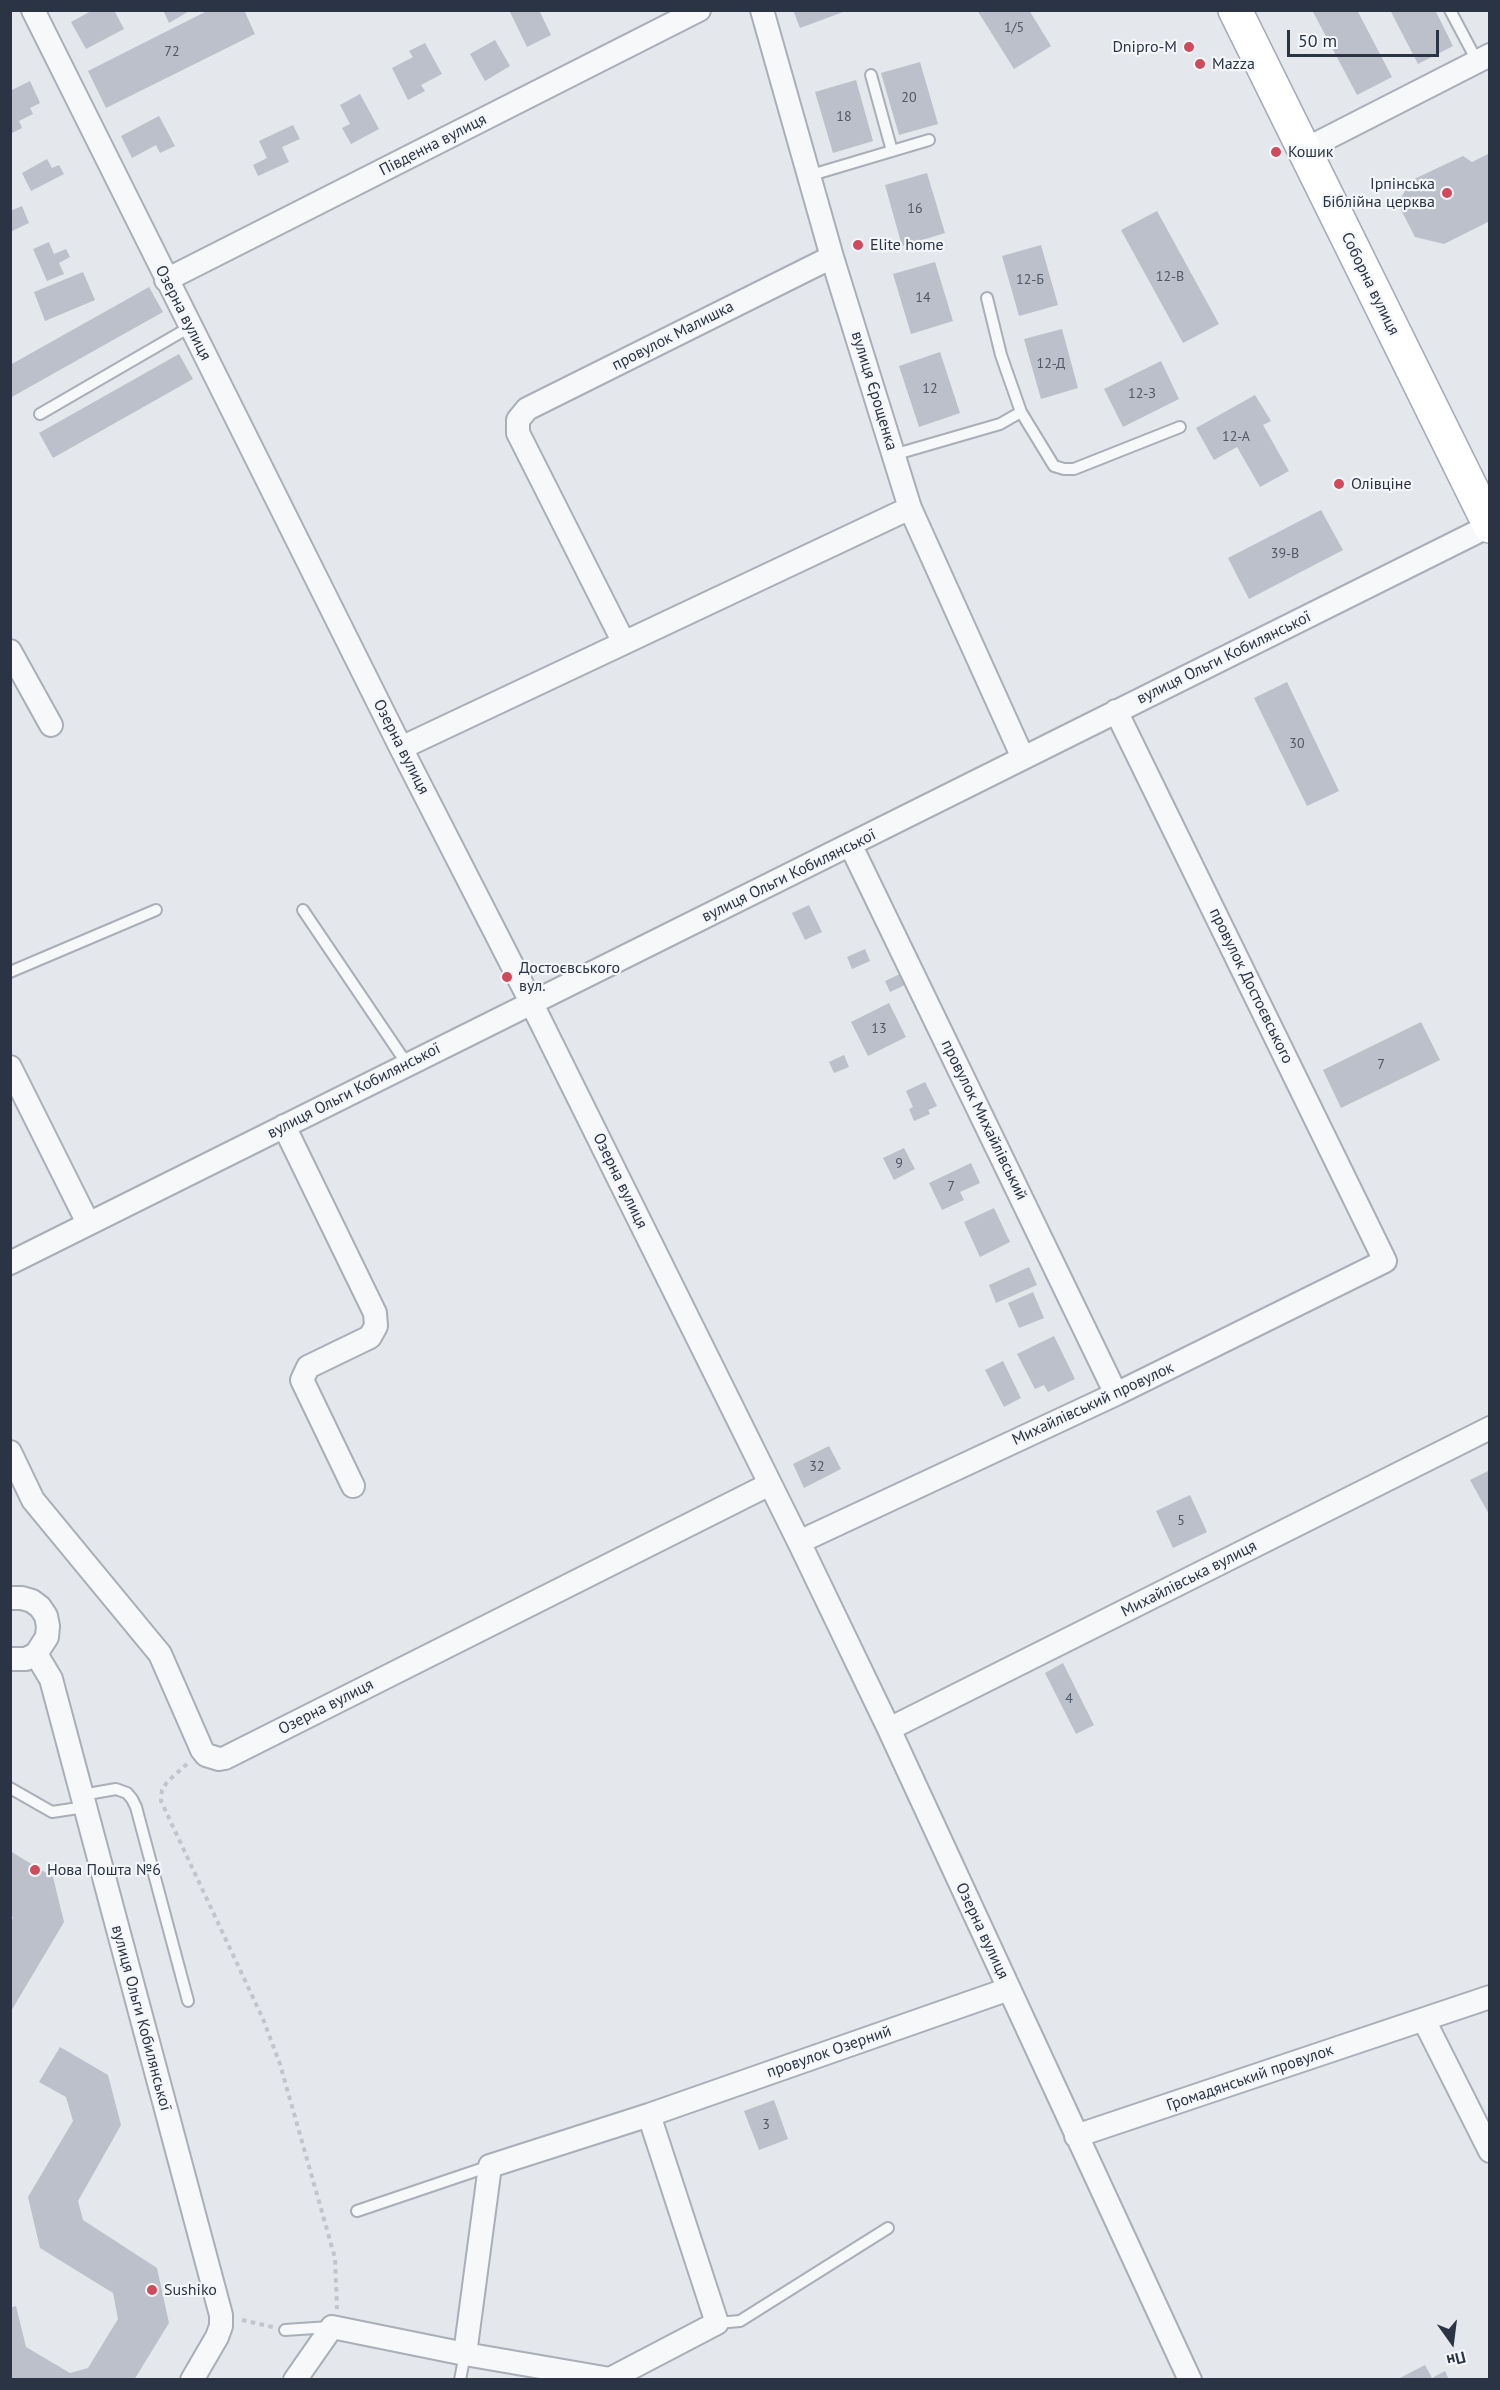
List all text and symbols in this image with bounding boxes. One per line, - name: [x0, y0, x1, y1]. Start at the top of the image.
- scale bar: [1290, 18, 1442, 56]
- house number: 1/5: [1004, 20, 1024, 36]
- text: 50 m: [1298, 29, 1337, 52]
- place label: Dnipro-M: [1112, 37, 1177, 57]
- marker: Dnipro-M: [1182, 40, 1196, 54]
- house number: 72: [164, 44, 180, 60]
- place label: Mazza: [1212, 54, 1255, 74]
- marker: Mazza: [1193, 57, 1207, 71]
- house number: 20: [901, 90, 917, 106]
- house number: 18: [836, 109, 852, 125]
- street label: Південна вулиця: [376, 110, 490, 180]
- place label: Кошик: [1288, 142, 1333, 162]
- marker: Кошик: [1269, 145, 1283, 159]
- place label: Ірпінська Біблійна церква: [1322, 174, 1435, 212]
- marker: Ірпінська Біблійна церква: [1440, 186, 1454, 200]
- house number: 16: [907, 201, 923, 217]
- street label: Соборна вулиця: [1337, 229, 1403, 339]
- place label: Elite home: [870, 235, 944, 255]
- marker: Elite home: [851, 238, 865, 252]
- street label: Озерна вулиця: [151, 262, 215, 364]
- house number: 12-В: [1156, 269, 1184, 285]
- house number: 12-Б: [1016, 272, 1044, 288]
- house number: 14: [915, 290, 931, 306]
- street label: провулок Малишка: [609, 297, 737, 375]
- street label: вулиця Єрощенка: [847, 329, 901, 453]
- house number: 12-Д: [1037, 356, 1065, 372]
- house number: 12: [922, 381, 938, 397]
- house number: 12-З: [1128, 386, 1156, 402]
- house number: 12-А: [1222, 429, 1250, 445]
- place label: Олівціне: [1351, 474, 1412, 494]
- marker: Олівціне: [1332, 477, 1346, 491]
- house number: 39-В: [1271, 546, 1299, 562]
- street label: вулиця Ольги Кобилянської: [1134, 607, 1314, 709]
- street label: Озерна вулиця: [369, 696, 433, 798]
- house number: 30: [1289, 736, 1305, 752]
- street label: вулиця Ольги Кобилянської: [699, 825, 879, 927]
- street label: провулок Достоєвського: [1205, 905, 1297, 1067]
- place label: Достоєвського вул.: [519, 958, 620, 996]
- marker: Достоєвського вул.: [500, 970, 514, 984]
- house number: 13: [871, 1021, 887, 1037]
- street label: провулок Михайлівський: [937, 1037, 1031, 1203]
- street label: вулиця Ольги Кобилянської: [264, 1039, 444, 1143]
- house number: 7: [1377, 1057, 1385, 1073]
- street label: Озерна вулиця: [589, 1130, 651, 1232]
- house number: 9: [895, 1156, 903, 1172]
- house number: 7: [947, 1179, 955, 1195]
- street label: Михайлівський провулок: [1009, 1358, 1177, 1450]
- house number: 32: [809, 1459, 825, 1475]
- house number: 5: [1177, 1513, 1185, 1529]
- street label: Михайлівська вулиця: [1118, 1537, 1260, 1621]
- street label: Озерна вулиця: [275, 1675, 377, 1739]
- house number: 4: [1065, 1691, 1073, 1707]
- place label: Нова Пошта №6: [47, 1860, 161, 1880]
- marker: Нова Пошта №6: [28, 1863, 42, 1877]
- street label: Озерна вулиця: [951, 1880, 1013, 1982]
- street label: вулиця Ольги Кобилянської: [107, 1923, 175, 2113]
- street label: провулок Озерний: [764, 2022, 894, 2082]
- street label: Громадянський провулок: [1164, 2040, 1336, 2116]
- house number: 3: [762, 2117, 770, 2133]
- place label: Sushiko: [164, 2280, 217, 2300]
- marker: Sushiko: [145, 2283, 159, 2297]
- north arrow: [1422, 2312, 1482, 2372]
- text: Пн: [1445, 2347, 1468, 2371]

